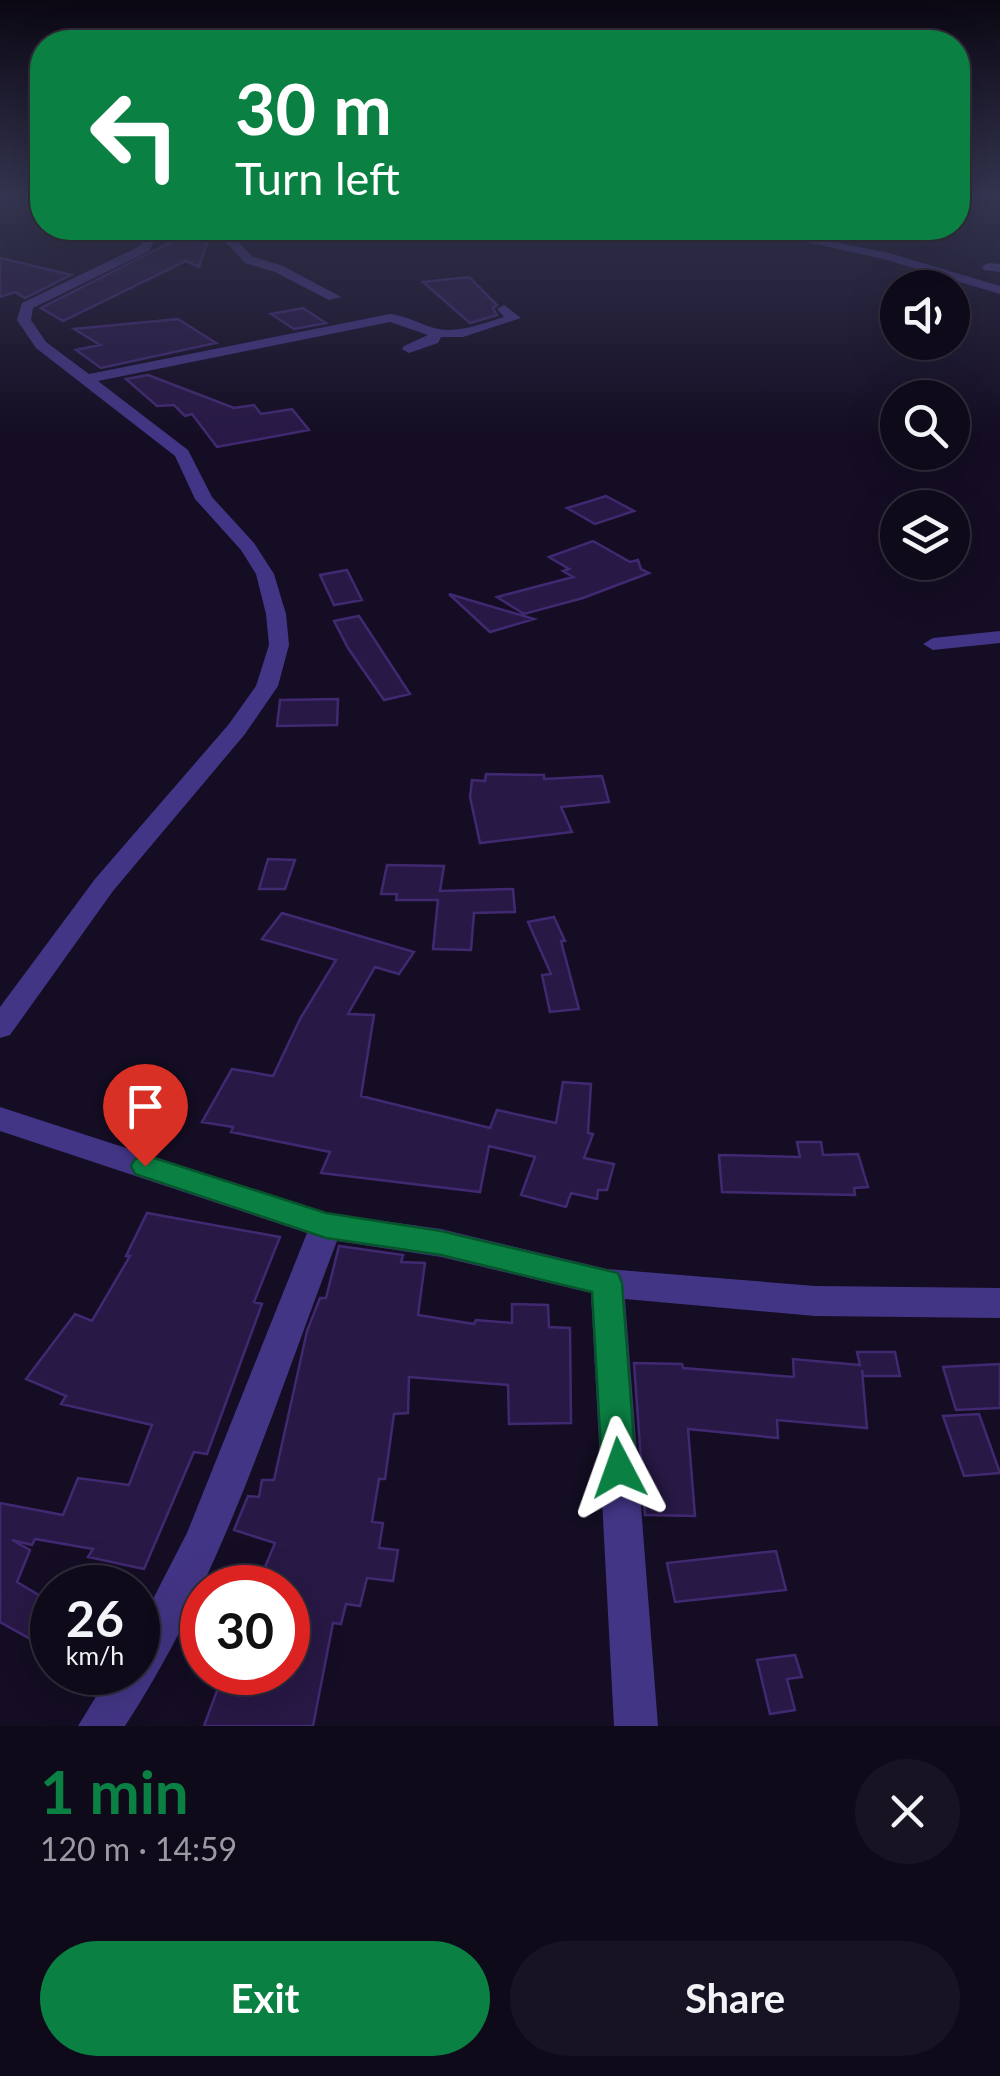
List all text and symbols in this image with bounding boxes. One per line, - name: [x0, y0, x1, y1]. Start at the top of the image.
- text: 30 m: [235, 66, 392, 150]
- icon: left: [70, 70, 200, 200]
- text: Turn left: [235, 151, 400, 205]
- map controls: [880, 270, 970, 580]
- button: sound: [880, 270, 970, 360]
- button: search: [880, 380, 970, 470]
- button: layers: [880, 490, 970, 580]
- pin: [103, 1064, 188, 1167]
- icon: arrive: [118, 1079, 173, 1134]
- position arrow: [567, 1416, 671, 1520]
- speed limit sign: 30: [180, 1565, 310, 1695]
- text: 26: [66, 1588, 124, 1648]
- text: km/h: [66, 1640, 124, 1670]
- text: 1 min: [40, 1755, 189, 1827]
- button: close: [855, 1759, 960, 1864]
- text: 120 m · 14:59: [40, 1829, 237, 1868]
- button: Exit: [40, 1941, 490, 2056]
- button: Share: [510, 1941, 960, 2056]

